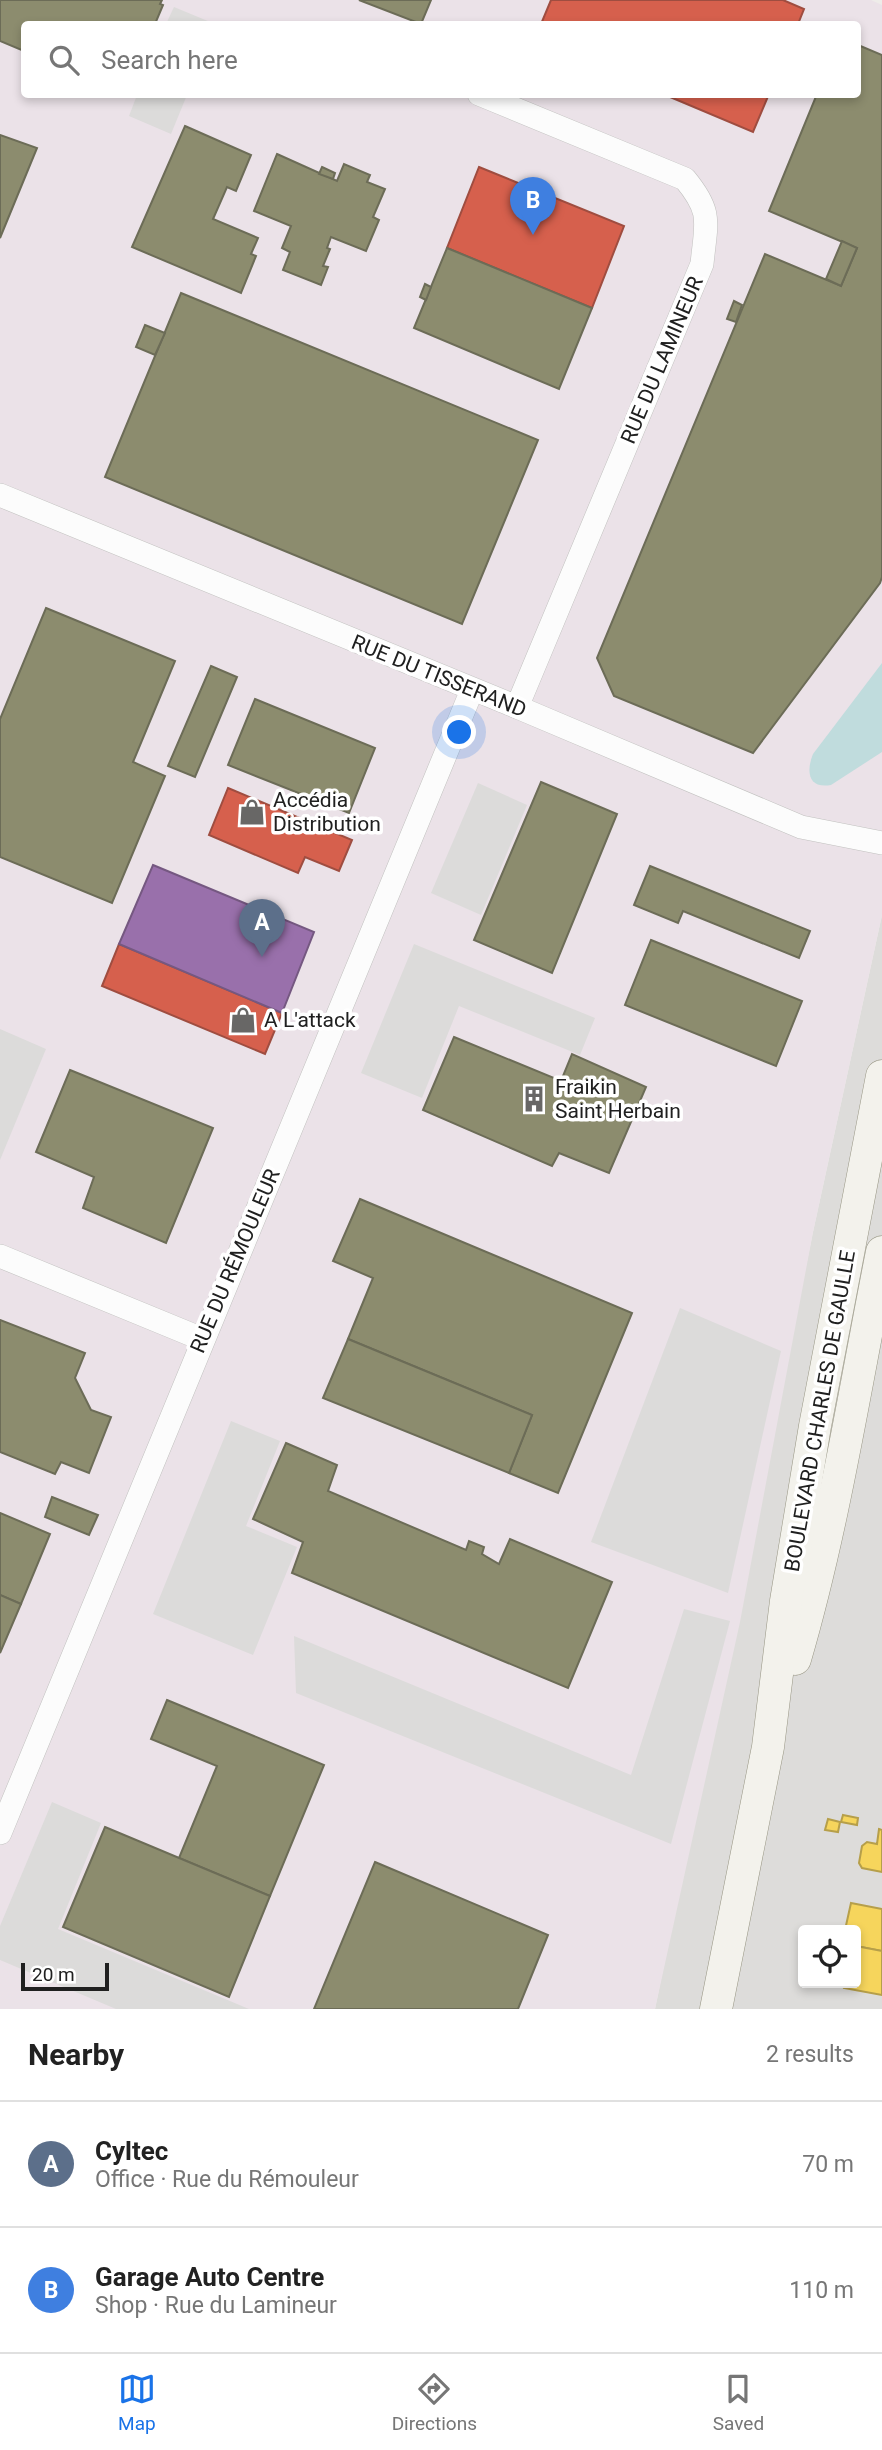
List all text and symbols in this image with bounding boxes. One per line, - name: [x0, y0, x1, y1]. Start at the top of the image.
- search box: [21, 21, 861, 98]
- icon: search: [45, 41, 83, 79]
- text: Search here: [101, 45, 238, 75]
- pin: B: [510, 177, 556, 235]
- street label: RUE DU LAMINEUR: [616, 273, 708, 447]
- street label: RUE DU TISSERAND: [348, 630, 530, 722]
- your location: [442, 715, 476, 749]
- place label: Accédia Distribution: [273, 788, 381, 836]
- shop icon: Accédia Distribution: [237, 797, 267, 827]
- pin: A: [239, 899, 285, 957]
- shop icon: A L'attack: [228, 1005, 258, 1035]
- place label: A L'attack: [264, 1008, 356, 1032]
- place label: Fraikin Saint Herbain: [555, 1075, 681, 1123]
- building icon: Fraikin Saint Herbain: [519, 1084, 549, 1114]
- street label: RUE DU RÉMOULEUR: [185, 1165, 285, 1357]
- street label: BOULEVARD CHARLES DE GAULLE: [780, 1248, 860, 1574]
- map controls: [798, 1925, 861, 1988]
- button: locate: [798, 1925, 861, 1988]
- scale bar: [21, 1960, 108, 1992]
- text: 20 m: [32, 1963, 75, 1986]
- text: Nearby: [28, 2037, 124, 2072]
- text: 2 results: [766, 2041, 854, 2068]
- text: Cyltec: [95, 2136, 168, 2166]
- text: A: [43, 2151, 59, 2178]
- text: 70 m: [802, 2151, 854, 2178]
- text: Office · Rue du Rémouleur: [95, 2166, 359, 2193]
- text: Garage Auto Centre: [95, 2262, 324, 2292]
- text: B: [44, 2277, 58, 2304]
- text: 110 m: [789, 2277, 854, 2304]
- text: Shop · Rue du Lamineur: [95, 2292, 337, 2319]
- tab: Map: [118, 2370, 156, 2435]
- tab: Directions: [392, 2370, 477, 2435]
- tab: Saved: [713, 2370, 764, 2435]

